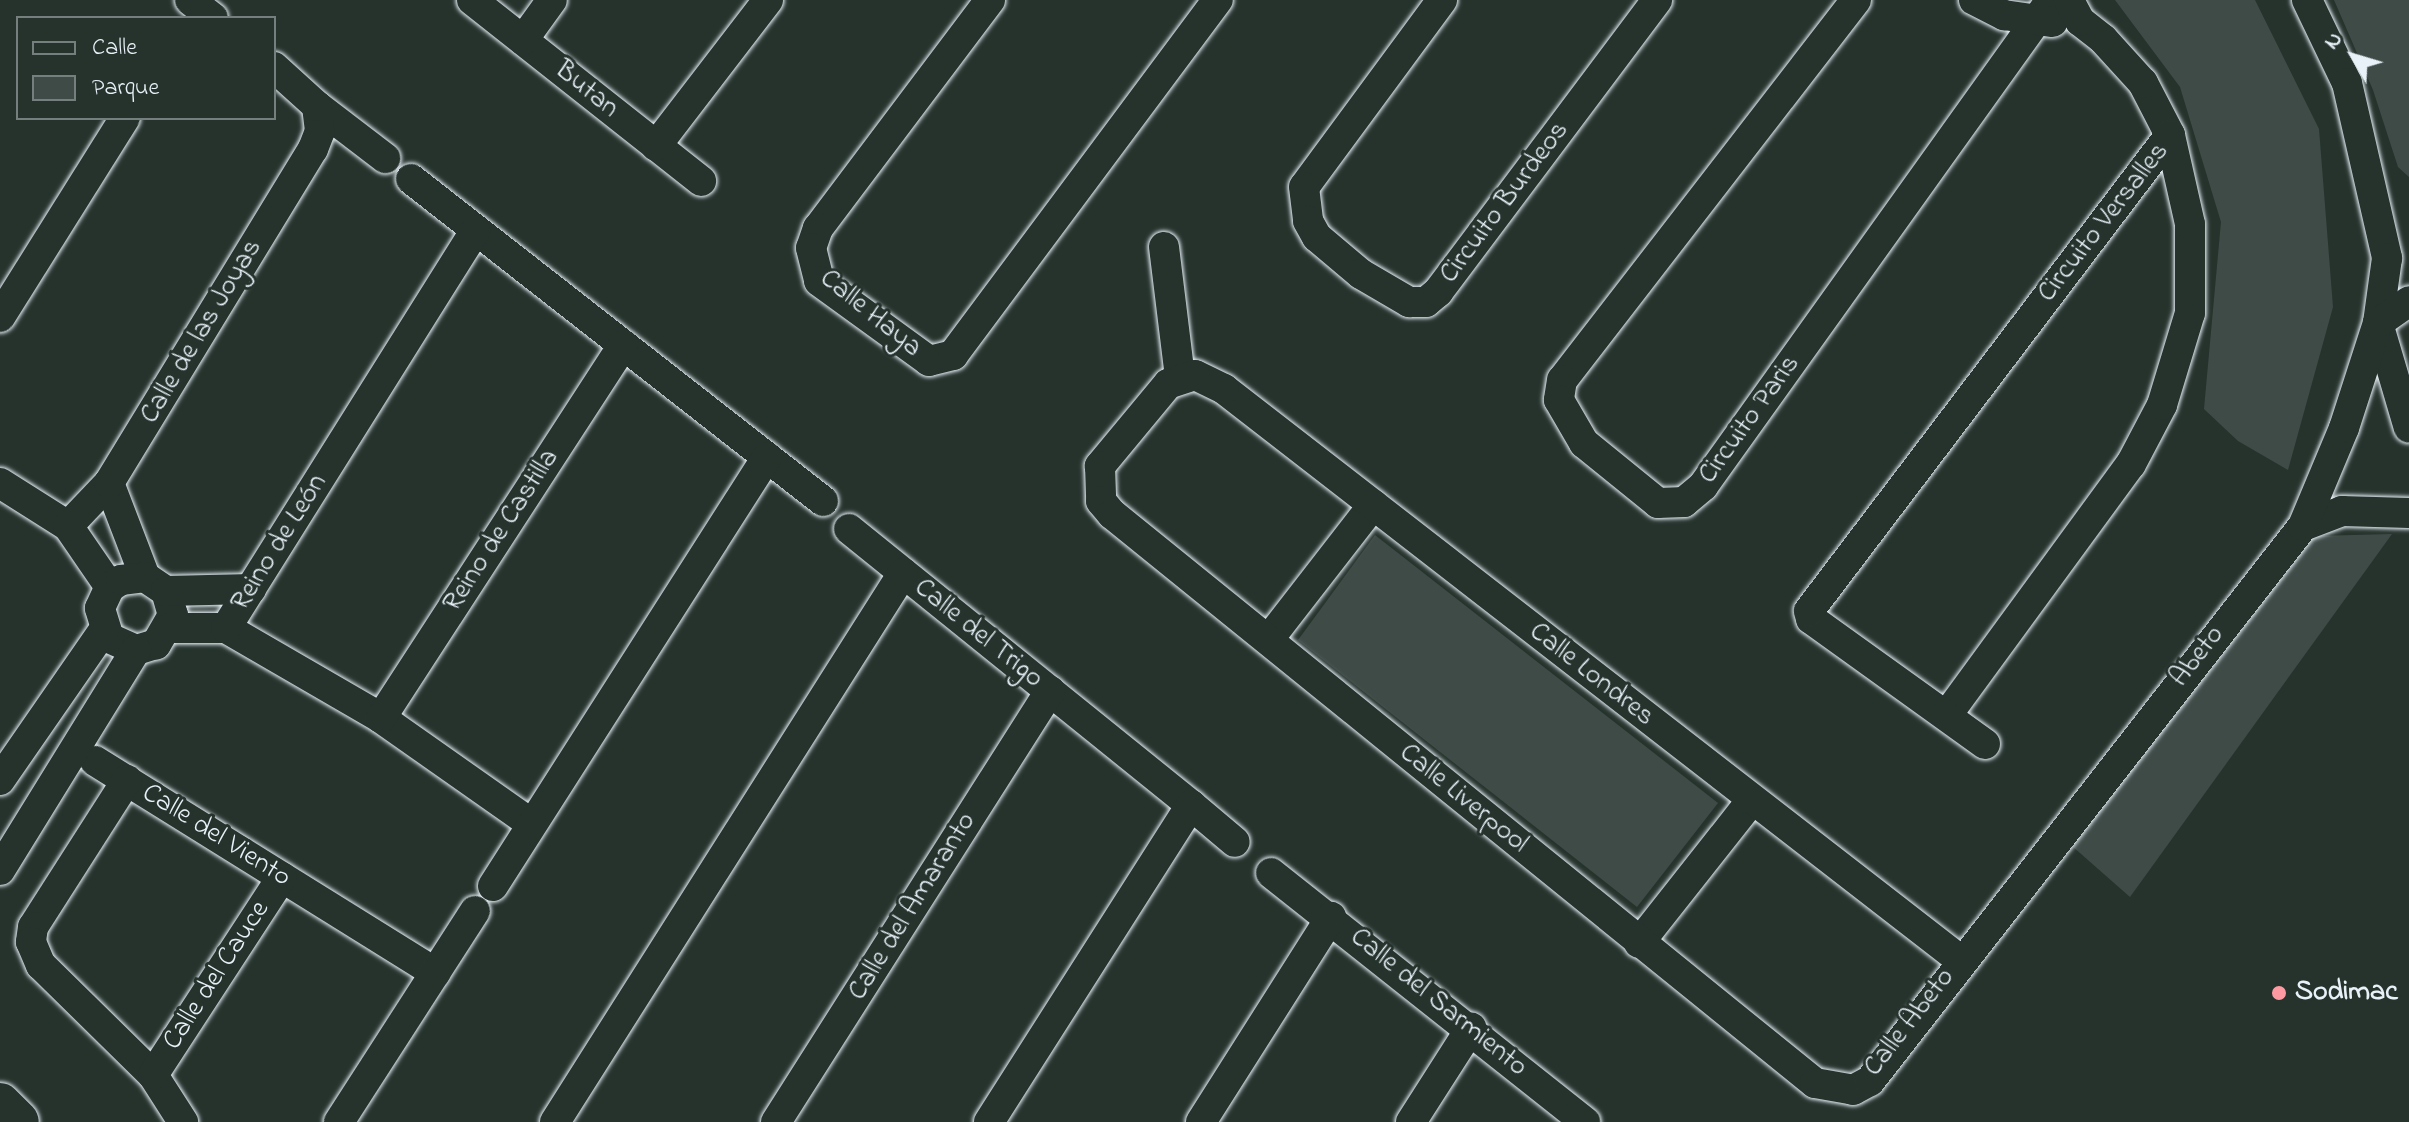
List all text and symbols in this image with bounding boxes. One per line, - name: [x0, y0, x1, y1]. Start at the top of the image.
- legend: [16, 16, 276, 120]
- north arrow: [2313, 16, 2393, 96]
- text: N: [2317, 26, 2351, 57]
- text: Calle: [92, 31, 137, 66]
- street label: Butan: [547, 54, 625, 126]
- text: Parque: [92, 71, 159, 106]
- street label: Circuito Burdeos: [1433, 115, 1577, 291]
- street label: Circuito Versalles: [2031, 136, 2177, 310]
- street label: Calle de las Joyas: [134, 234, 270, 430]
- street label: Calle Haya: [812, 263, 928, 365]
- street label: Circuito Paris: [1692, 349, 1808, 491]
- street label: Reino de Castilla: [437, 443, 567, 619]
- street label: Reino de León: [225, 468, 335, 618]
- street label: Calle del Trigo: [907, 572, 1049, 696]
- street label: Calle Londres: [1522, 616, 1660, 734]
- street label: Abeto: [2164, 620, 2232, 694]
- street label: Calle Liverpool: [1392, 737, 1534, 861]
- street label: Calle del Viento: [135, 777, 297, 895]
- street label: Calle del Amaranto: [842, 807, 984, 1007]
- street label: Calle del Cauce: [156, 895, 278, 1057]
- street label: Calle del Sarmiento: [1343, 921, 1533, 1085]
- street label: Calle Abeto: [1857, 962, 1963, 1084]
- place label: Sodimac: [2295, 976, 2398, 1010]
- marker: Sodimac: [2270, 984, 2288, 1002]

